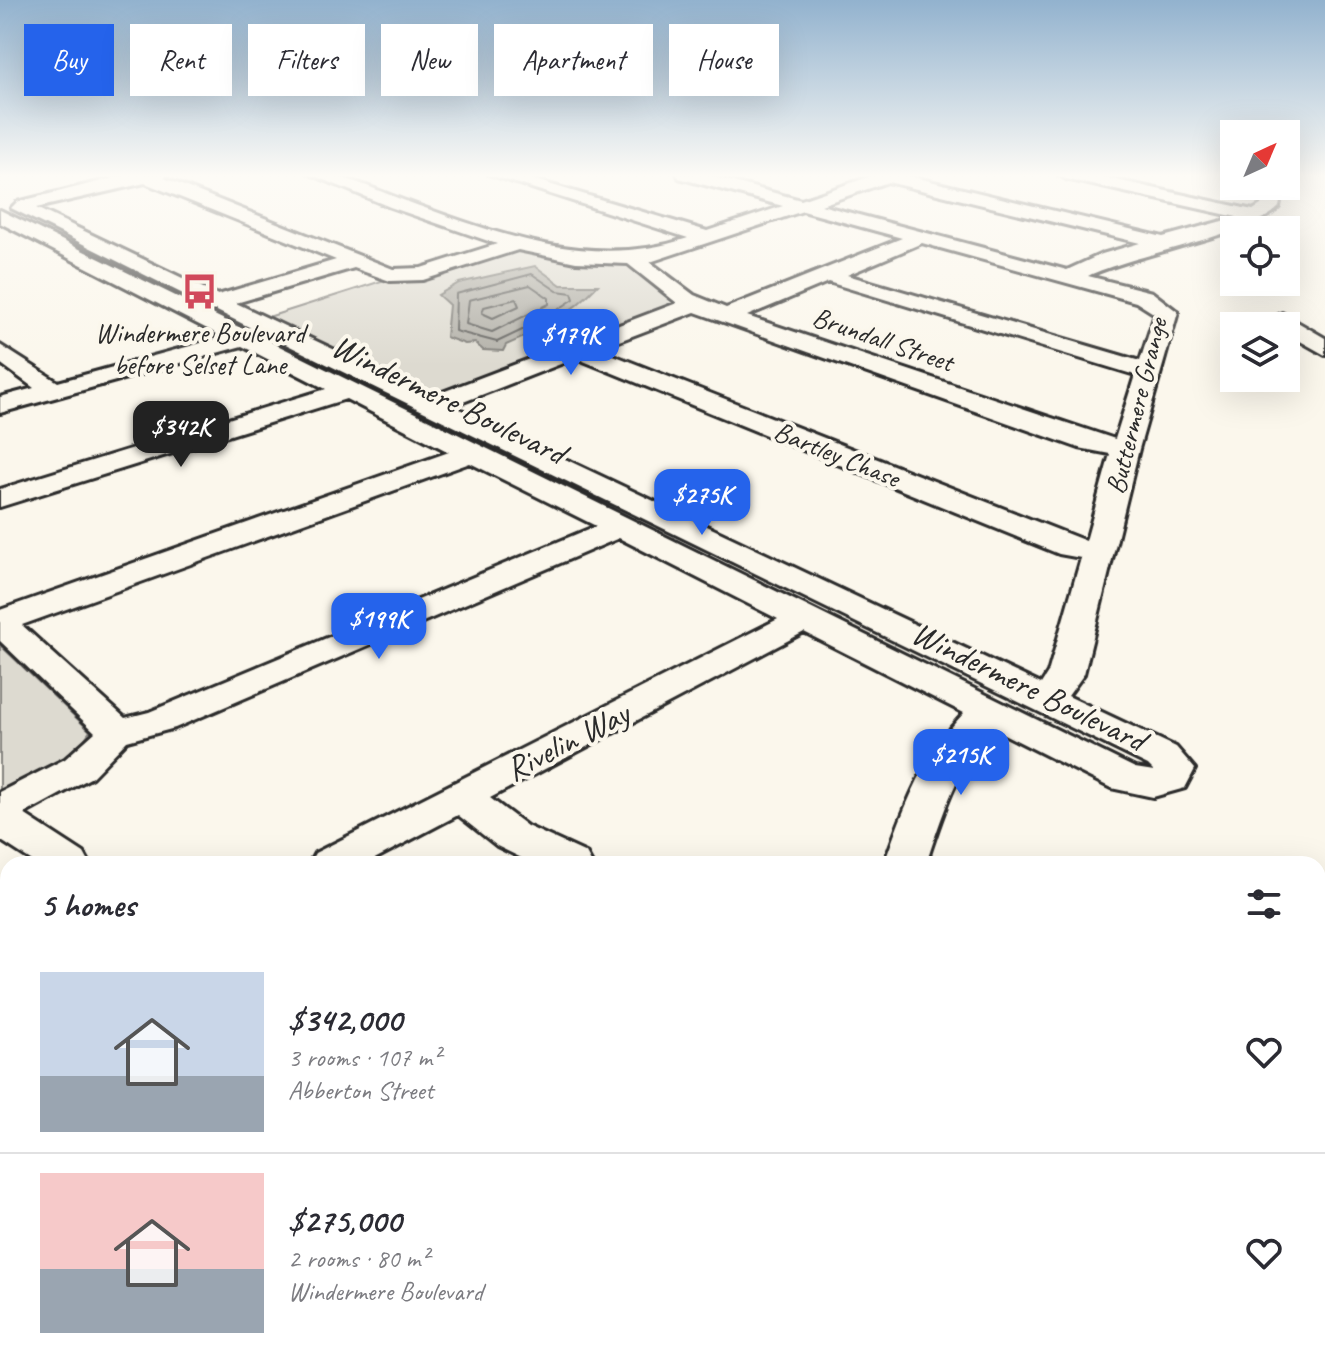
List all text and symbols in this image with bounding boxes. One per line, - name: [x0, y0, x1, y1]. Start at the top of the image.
- chip: Buy: [24, 24, 114, 96]
- chip: Rent: [130, 24, 232, 96]
- chip: Filters: [248, 24, 365, 96]
- chip: New: [381, 24, 478, 96]
- chip: Apartment: [494, 24, 653, 96]
- chip: House: [669, 24, 779, 96]
- north arrow: [1220, 120, 1300, 200]
- map controls: [1220, 120, 1300, 392]
- button: locate: [1220, 216, 1300, 296]
- bus stop icon: Windermere Boulevard before Selset Lane: [181, 273, 219, 311]
- street label: Brundall Street: [808, 299, 961, 380]
- pin: $179K: [515, 309, 627, 377]
- button: layers: [1220, 312, 1300, 392]
- street label: Buttermere Grange: [1097, 313, 1175, 498]
- place label: Windermere Boulevard before Selset Lane: [95, 315, 309, 382]
- text: $179K: [541, 318, 601, 351]
- street label: Windermere Boulevard: [325, 324, 577, 476]
- pin: $342K: [125, 401, 237, 469]
- text: $342K: [151, 410, 211, 443]
- street label: Bartley Chase: [769, 413, 907, 496]
- pin: $275K: [646, 469, 758, 537]
- text: $275K: [672, 478, 732, 511]
- pin: $199K: [323, 593, 435, 661]
- text: $199K: [349, 602, 409, 635]
- street label: Windermere Boulevard: [905, 611, 1157, 763]
- street label: Rivelin Way: [498, 691, 638, 790]
- pin: $215K: [905, 729, 1017, 797]
- text: $215K: [931, 738, 991, 771]
- icon: filters: [1242, 882, 1286, 926]
- text: 5 homes: [40, 883, 135, 926]
- text: $342,000: [288, 998, 402, 1041]
- icon: home: [104, 1004, 200, 1100]
- icon: heart: [1242, 1030, 1286, 1074]
- text: 3 rooms · 107 m²: [288, 1041, 440, 1074]
- text: Abberton Street: [288, 1074, 433, 1107]
- text: $275,000: [288, 1199, 401, 1242]
- icon: home: [104, 1205, 200, 1301]
- icon: heart: [1242, 1231, 1286, 1275]
- text: 2 rooms · 80 m²: [288, 1242, 429, 1275]
- text: Windermere Boulevard: [288, 1275, 483, 1308]

